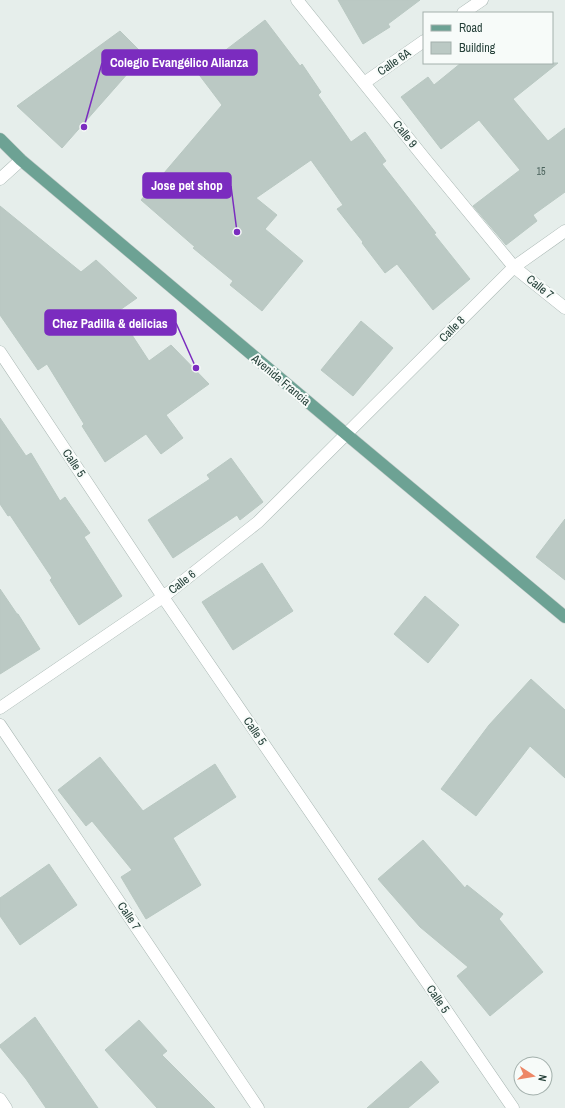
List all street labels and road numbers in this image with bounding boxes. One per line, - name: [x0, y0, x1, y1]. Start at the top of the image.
- street label: Calle 6A: [374, 45, 414, 79]
- street label: Calle 9: [389, 117, 421, 151]
- street label: Calle 7: [523, 271, 557, 303]
- street label: Calle 8: [436, 313, 468, 345]
- street label: Avenida Francia: [247, 350, 314, 410]
- street label: Calle 5: [59, 446, 89, 481]
- street label: Calle 6: [165, 566, 199, 598]
- street label: Calle 5: [240, 714, 270, 749]
- street label: Calle 7: [114, 899, 144, 934]
- street label: Calle 5: [423, 982, 453, 1017]

